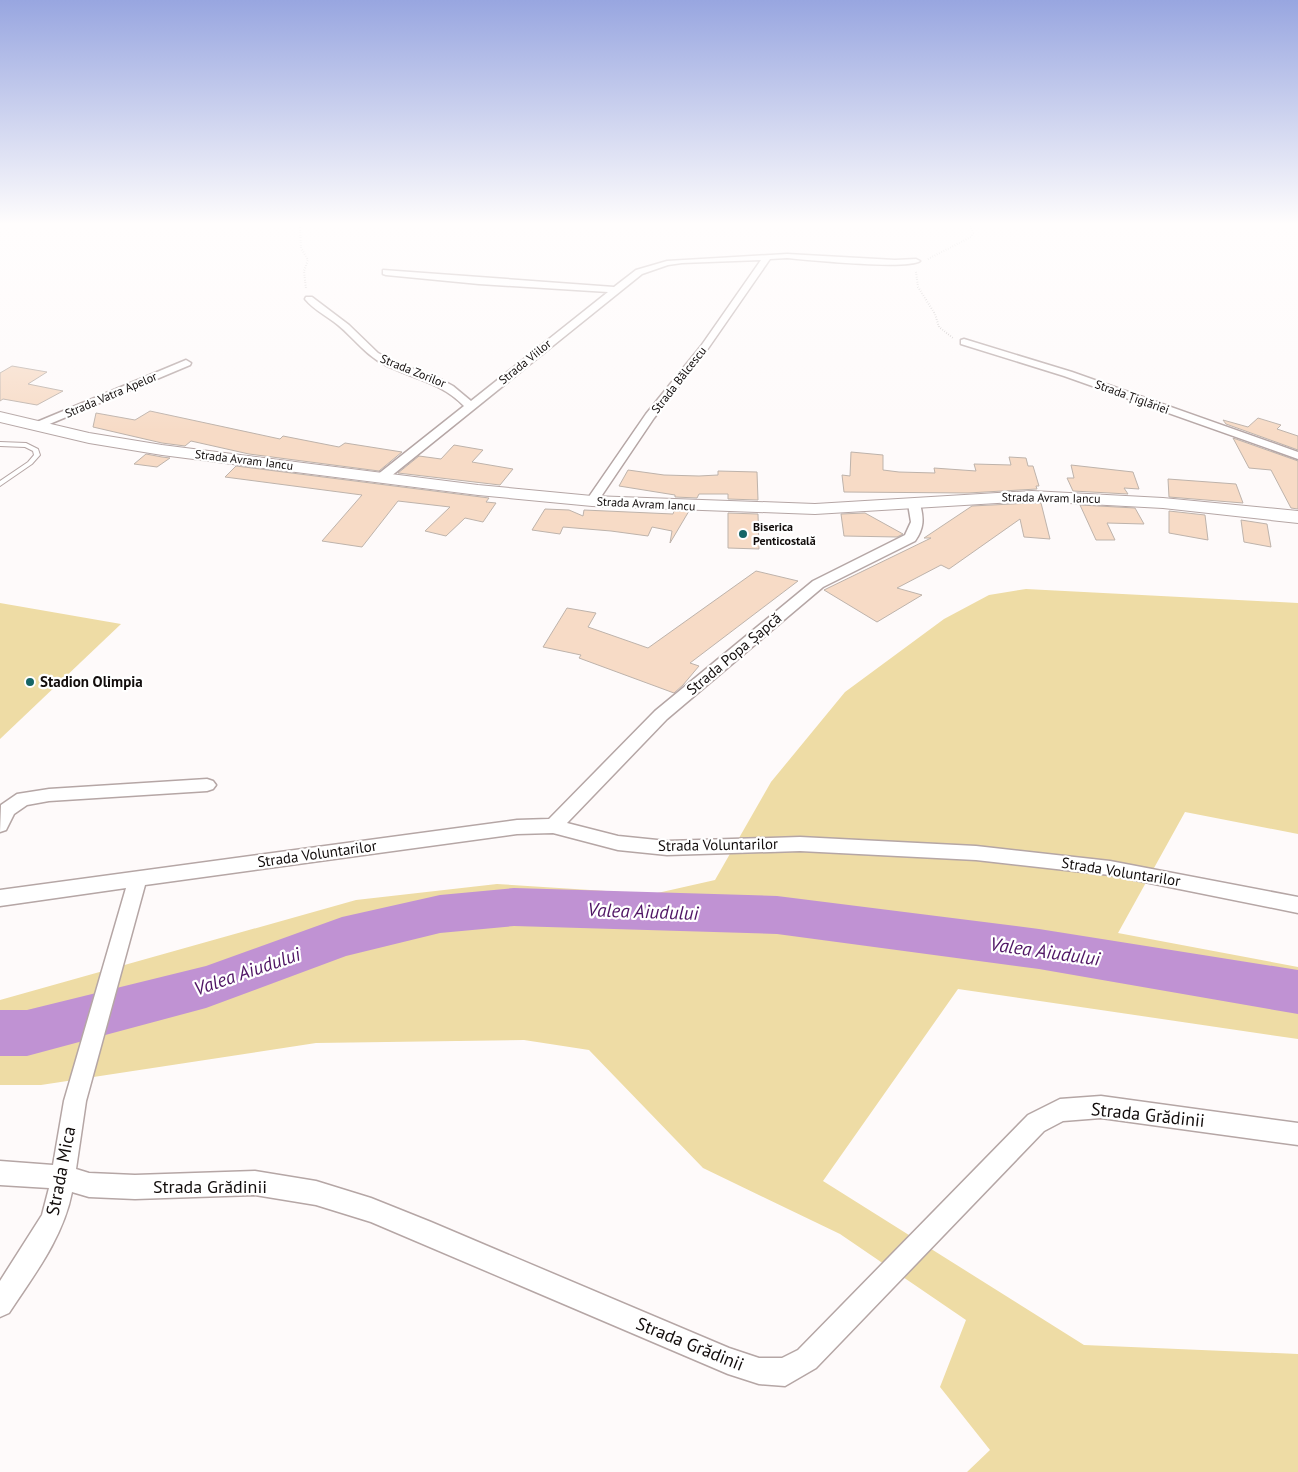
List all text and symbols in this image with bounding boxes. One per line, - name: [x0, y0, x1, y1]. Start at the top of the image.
- street label: Strada Viilor: [495, 336, 554, 387]
- street label: Strada Bălcescu: [648, 343, 709, 416]
- street label: Strada Zorilor: [378, 351, 448, 391]
- street label: Strada Vatra Apelor: [63, 368, 159, 421]
- street label: Strada Țiglăriei: [1093, 376, 1171, 418]
- street label: Strada Avram Iancu: [194, 446, 294, 473]
- street label: Strada Avram Iancu: [1001, 489, 1101, 506]
- street label: Strada Avram Iancu: [596, 493, 696, 514]
- place label: Biserica Penticostală: [753, 519, 816, 548]
- marker: Biserica Penticostală: [737, 528, 749, 540]
- street label: Strada Popa Șapcă: [682, 608, 785, 699]
- place label: Stadion Olimpia: [40, 672, 143, 691]
- marker: Stadion Olimpia: [24, 676, 36, 688]
- street label: Strada Voluntarilor: [658, 834, 778, 855]
- street label: Strada Voluntarilor: [256, 836, 378, 871]
- street label: Strada Voluntarilor: [1060, 853, 1182, 890]
- water label: Valea Aiudului: [587, 897, 700, 925]
- water label: Valea Aiudului: [988, 931, 1103, 971]
- water label: Valea Aiudului: [191, 941, 304, 1000]
- street label: Strada Grădinii: [1090, 1097, 1206, 1132]
- street label: Strada Mica: [41, 1124, 80, 1217]
- street label: Strada Grădinii: [153, 1175, 267, 1198]
- street label: Strada Grădinii: [633, 1311, 747, 1376]

